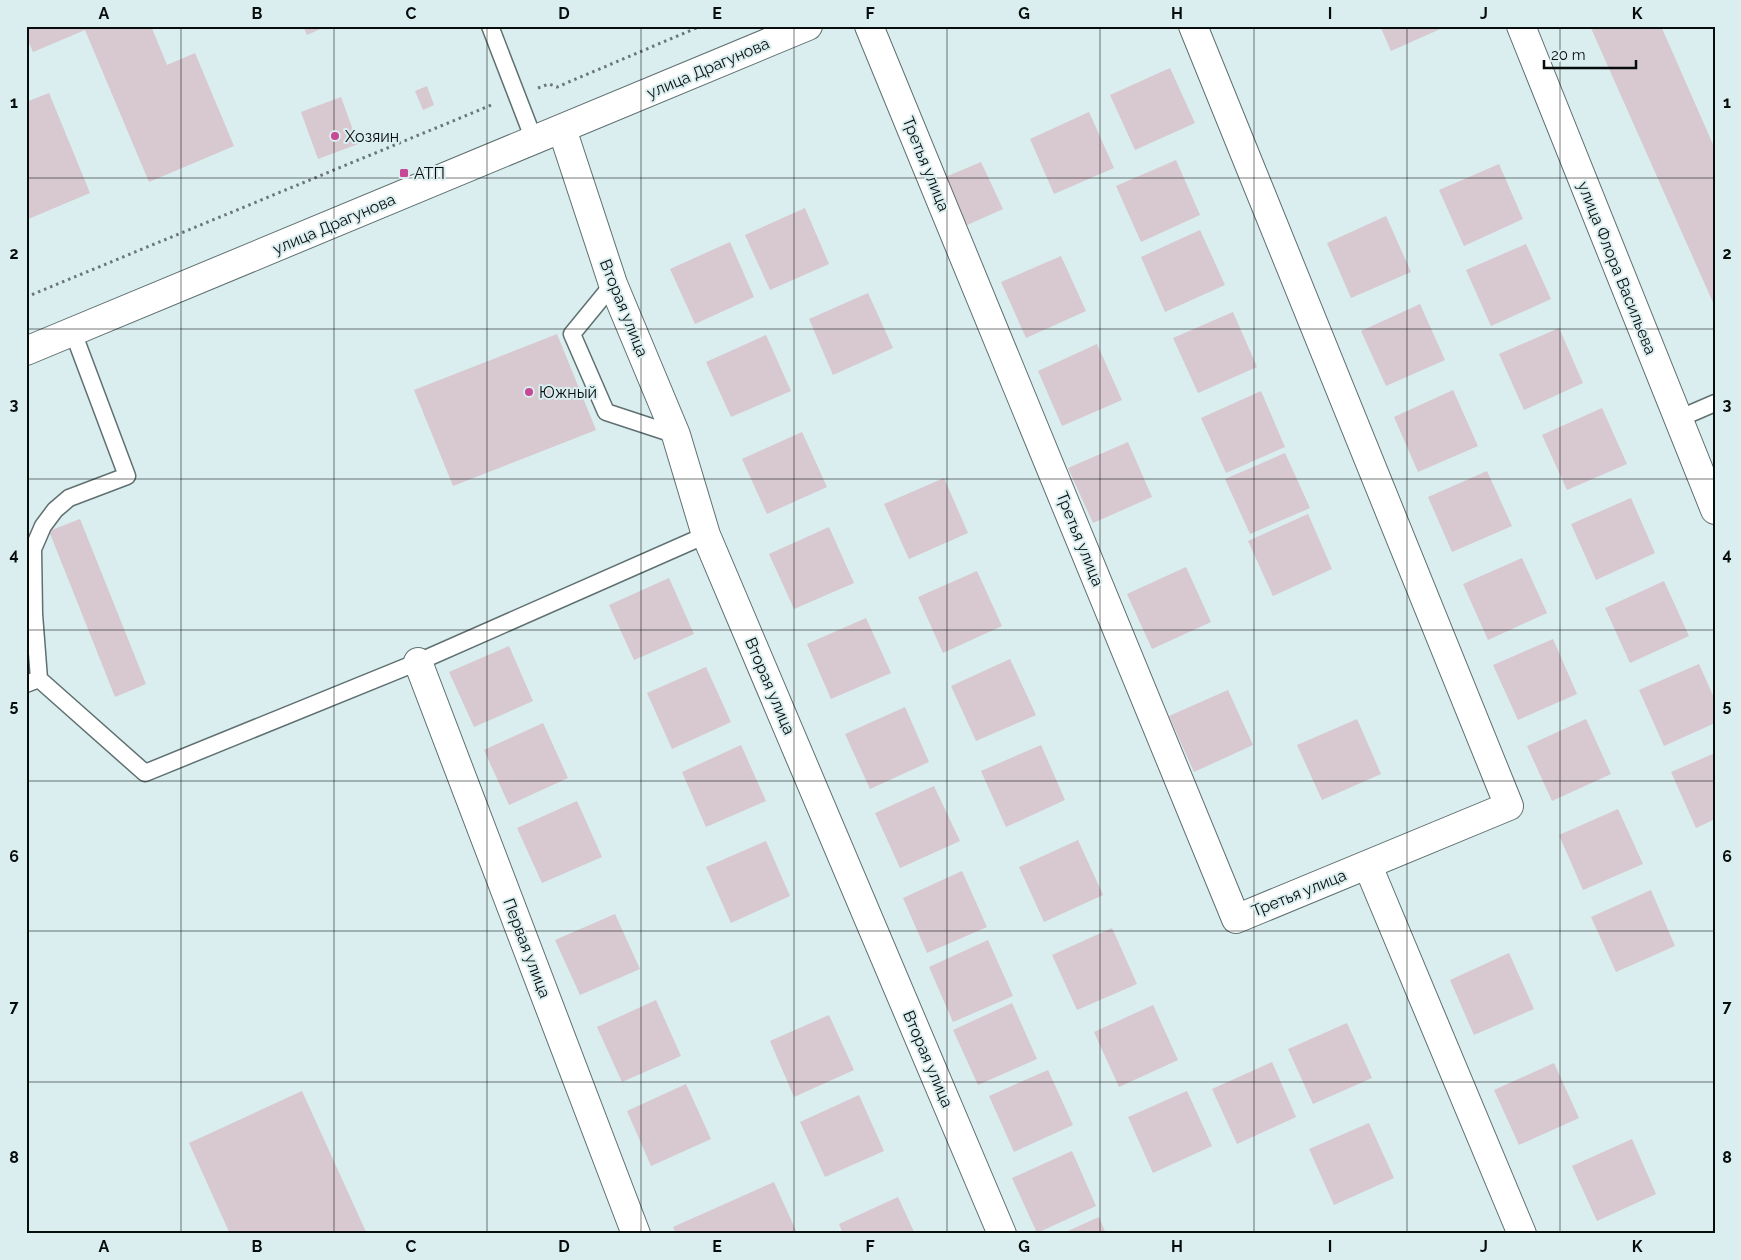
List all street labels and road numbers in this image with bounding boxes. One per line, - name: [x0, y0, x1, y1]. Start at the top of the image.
- street label: улица Драгунова: [644, 34, 772, 102]
- street label: Третья улица: [898, 114, 954, 214]
- street label: улица Флора Васильева: [1574, 179, 1660, 357]
- street label: улица Драгунова: [270, 190, 398, 258]
- street label: Вторая улица: [596, 256, 652, 360]
- street label: Третья улица: [1052, 489, 1108, 589]
- street label: Вторая улица: [741, 635, 799, 737]
- street label: Третья улица: [1249, 865, 1349, 921]
- street label: Первая улица: [499, 896, 555, 1000]
- street label: Вторая улица: [899, 1008, 957, 1110]

